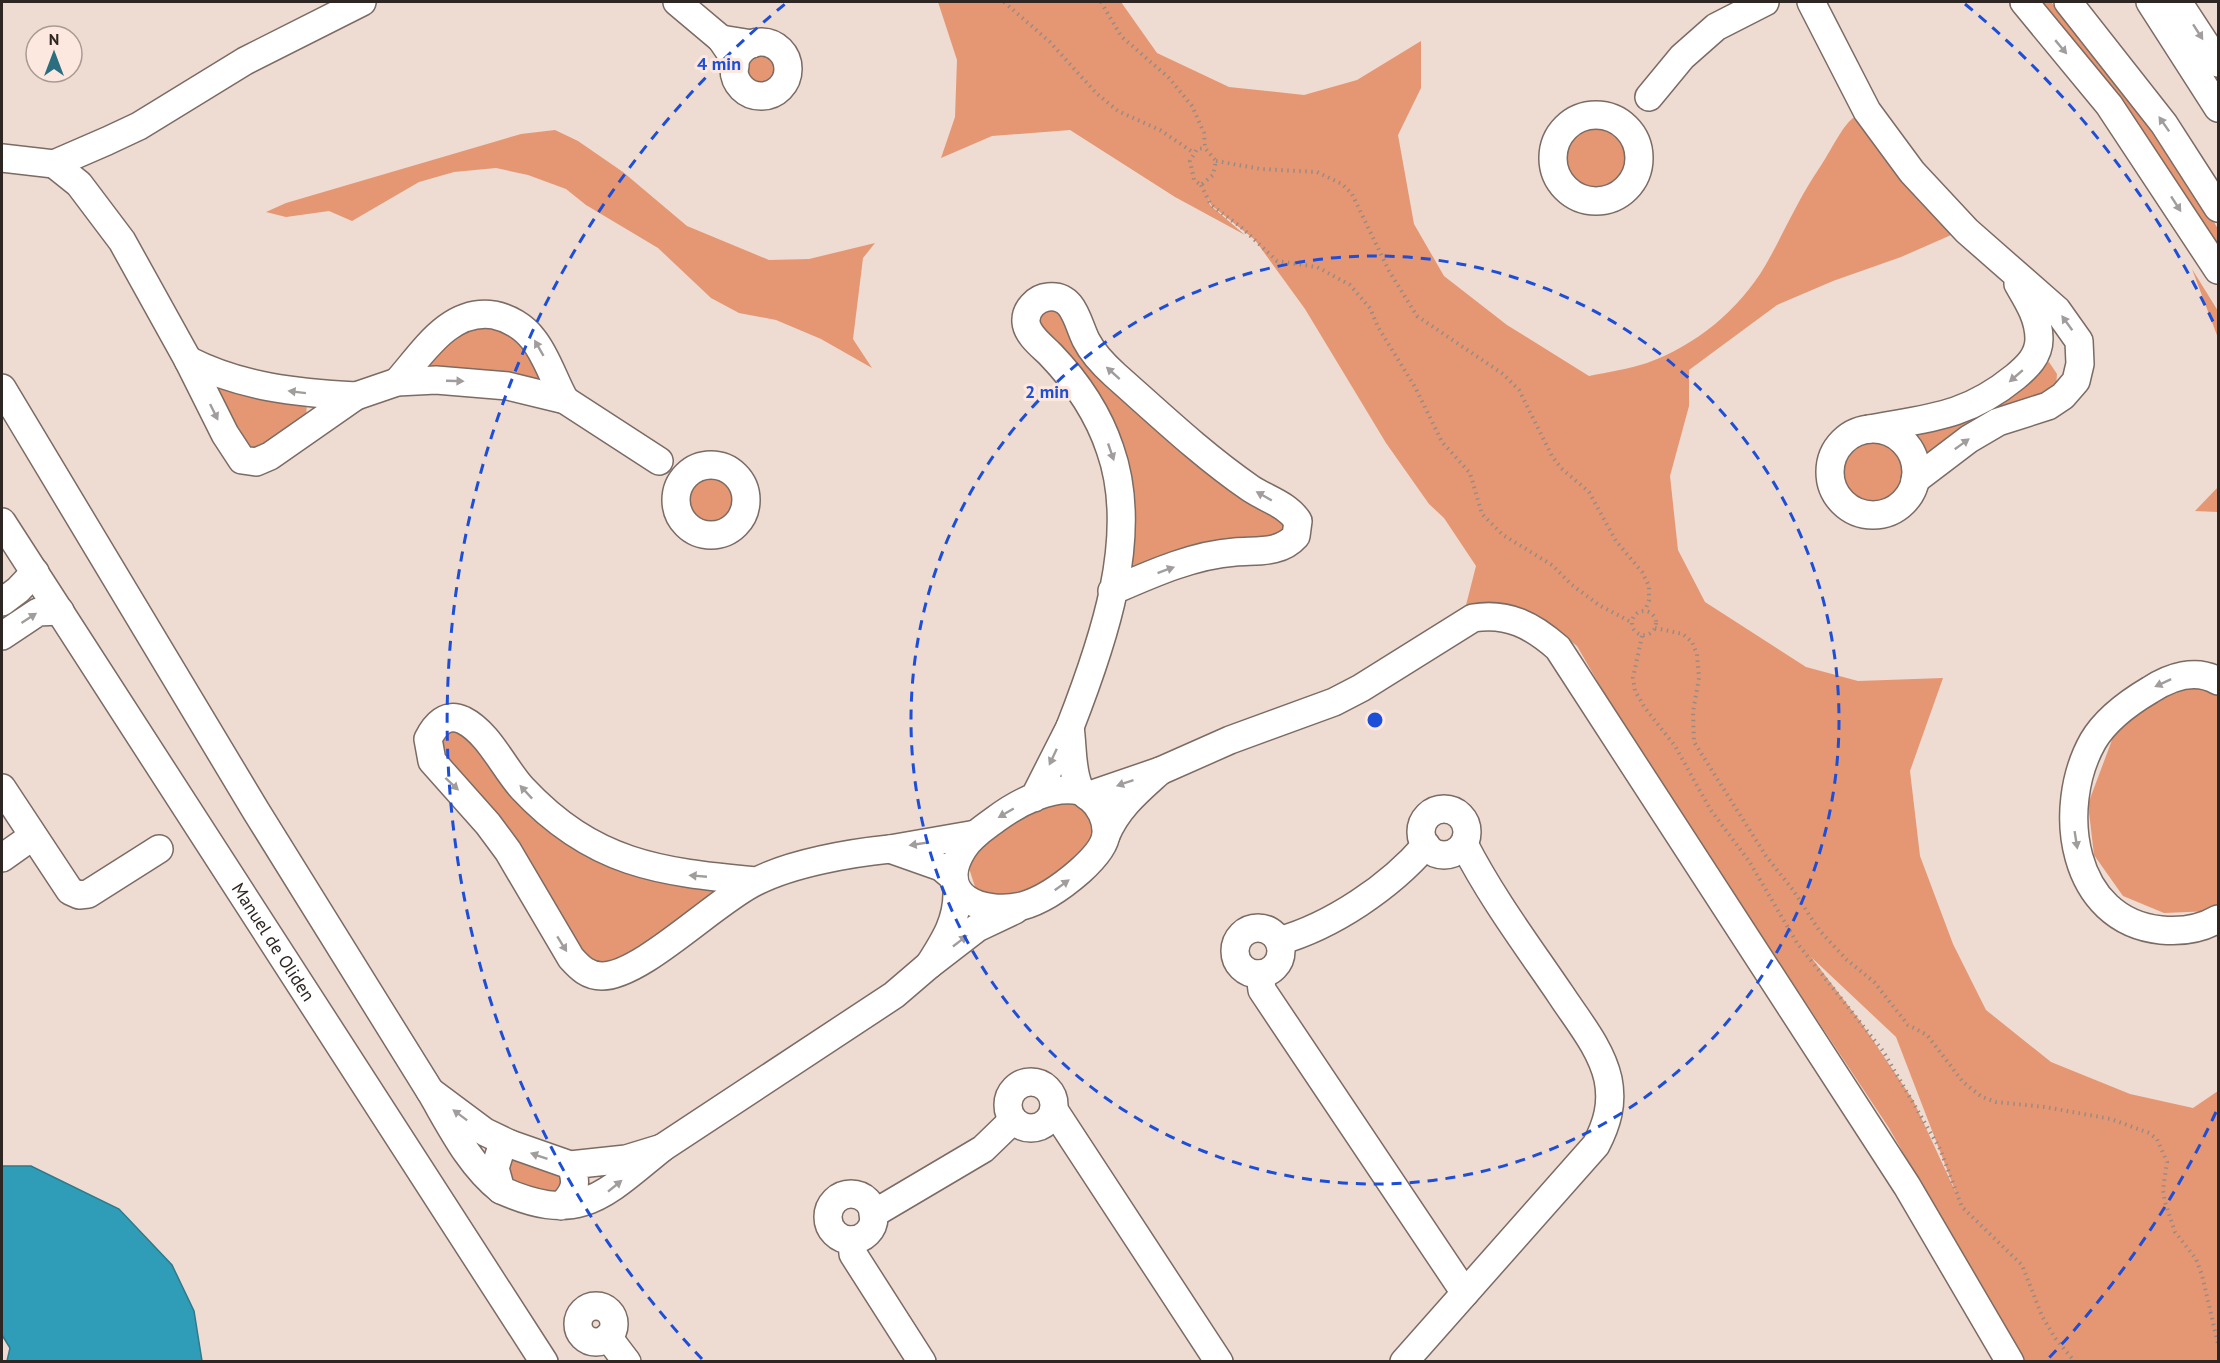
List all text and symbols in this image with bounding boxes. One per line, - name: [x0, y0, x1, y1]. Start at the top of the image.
- north arrow: [24, 24, 84, 84]
- one-way arrow: [2193, 24, 2204, 41]
- text: N: [49, 29, 59, 49]
- one-way arrow: [2054, 39, 2067, 54]
- text: 4 min: [697, 52, 741, 75]
- one-way arrow: [2158, 116, 2170, 132]
- one-way arrow: [2170, 195, 2182, 211]
- one-way arrow: [2061, 316, 2073, 332]
- one-way arrow: [533, 340, 544, 356]
- one-way arrow: [1106, 367, 1121, 380]
- one-way arrow: [2009, 369, 2024, 382]
- one-way arrow: [445, 376, 464, 386]
- text: 2 min: [1025, 380, 1069, 403]
- one-way arrow: [288, 387, 307, 397]
- one-way arrow: [210, 404, 219, 421]
- one-way arrow: [1953, 438, 1969, 450]
- one-way arrow: [1107, 443, 1116, 461]
- one-way arrow: [1255, 491, 1272, 501]
- one-way arrow: [1157, 564, 1175, 574]
- one-way arrow: [21, 612, 37, 623]
- one-way arrow: [2154, 678, 2171, 687]
- centre of rings: [1365, 710, 1385, 730]
- one-way arrow: [1049, 748, 1058, 765]
- one-way arrow: [444, 777, 459, 790]
- one-way arrow: [1116, 778, 1134, 788]
- one-way arrow: [520, 786, 534, 800]
- one-way arrow: [998, 807, 1014, 818]
- one-way arrow: [2072, 831, 2081, 850]
- one-way arrow: [909, 840, 928, 849]
- one-way arrow: [688, 871, 707, 881]
- street label: Manuel de Oliden: [227, 878, 320, 1006]
- one-way arrow: [1054, 879, 1070, 891]
- one-way arrow: [952, 935, 968, 948]
- one-way arrow: [556, 936, 567, 952]
- one-way arrow: [452, 1109, 467, 1121]
- one-way arrow: [530, 1151, 548, 1161]
- one-way arrow: [607, 1179, 623, 1192]

